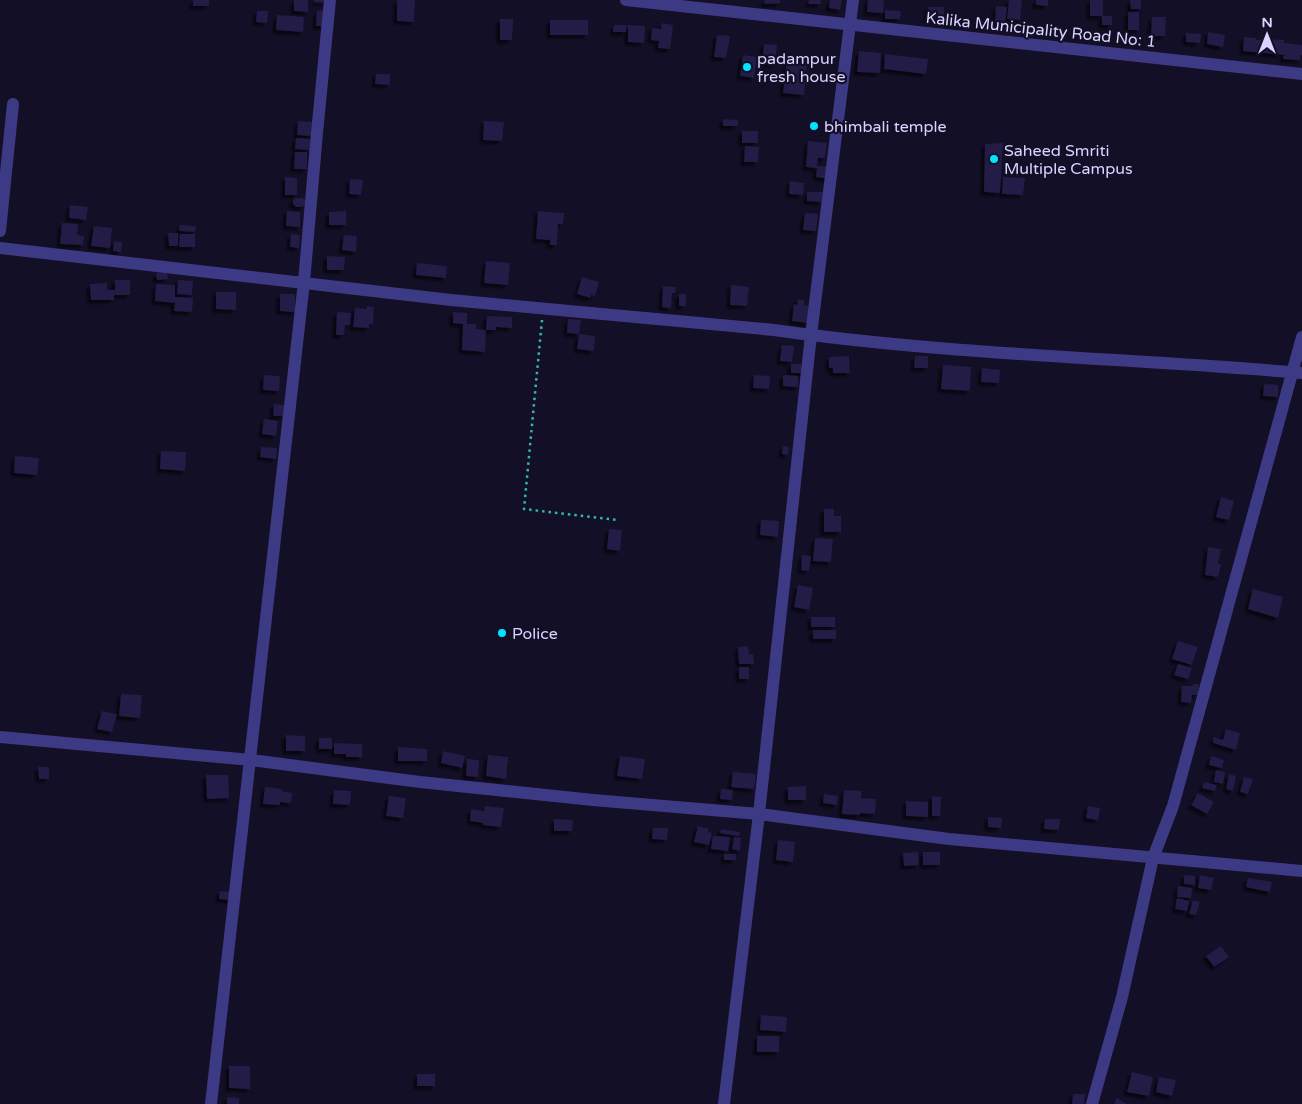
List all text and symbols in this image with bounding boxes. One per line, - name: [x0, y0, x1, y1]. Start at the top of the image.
- street label: Kalika Municipality Road No: 1: [925, 8, 1157, 52]
- north arrow: [1242, 10, 1292, 60]
- text: N: [1261, 14, 1273, 31]
- place label: padampur fresh house: [757, 49, 846, 87]
- marker: padampur fresh house: [741, 61, 753, 73]
- place label: bhimbali temple: [824, 117, 947, 137]
- marker: bhimbali temple: [808, 120, 820, 132]
- place label: Saheed Smriti Multiple Campus: [1004, 141, 1133, 179]
- marker: Saheed Smriti Multiple Campus: [988, 153, 1000, 165]
- place label: Police: [512, 624, 558, 644]
- marker: Police: [496, 627, 508, 639]

